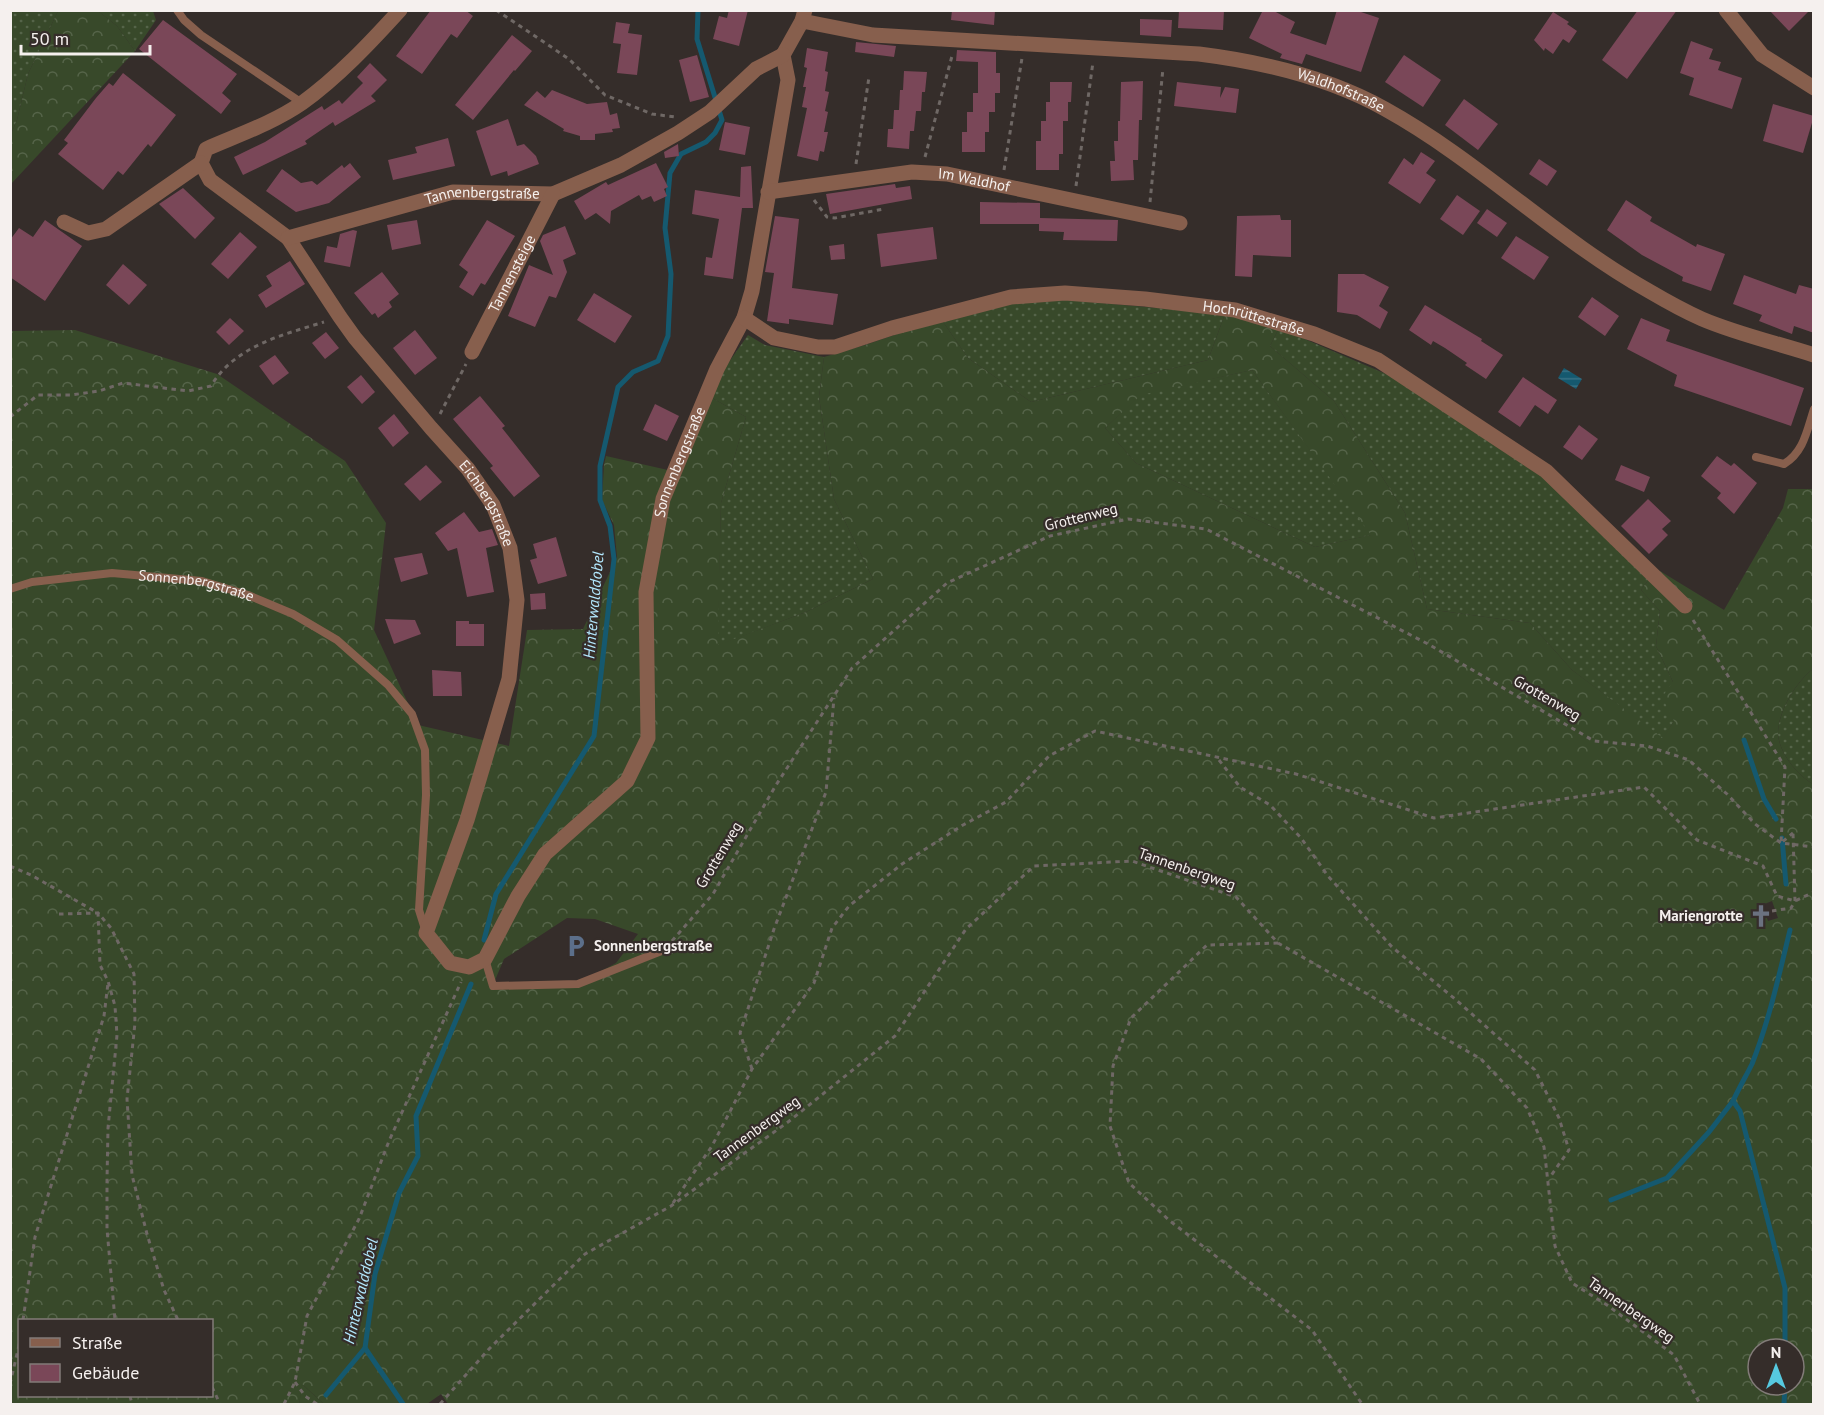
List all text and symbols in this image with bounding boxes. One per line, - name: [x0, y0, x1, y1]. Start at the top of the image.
- scale bar: [21, 18, 150, 56]
- text: 50 m: [30, 27, 69, 50]
- street label: Waldhofstraße: [1295, 64, 1388, 116]
- street label: Im Waldhof: [938, 163, 1013, 196]
- street label: Tannenbergstraße: [422, 182, 540, 209]
- street label: Tannensteige: [484, 231, 540, 316]
- street label: Hochrüttestraße: [1202, 296, 1307, 340]
- street label: Sonnenbergstraße: [650, 404, 709, 519]
- street label: Eichbergstraße: [455, 456, 518, 549]
- street label: Grottenweg: [1042, 498, 1119, 535]
- water label: Hinterwalddobel: [578, 550, 608, 660]
- street label: Sonnenbergstraße: [138, 565, 257, 606]
- street label: Grottenweg: [1510, 671, 1584, 724]
- street label: Grottenweg: [691, 818, 746, 892]
- street label: Tannenbergweg: [1136, 843, 1238, 894]
- church icon: Mariengrotte: [1748, 903, 1774, 929]
- place label: Mariengrotte: [1659, 906, 1743, 925]
- parking icon: Sonnenbergstraße: [563, 933, 589, 959]
- place label: Sonnenbergstraße: [594, 936, 713, 955]
- street label: Tannenbergweg: [710, 1091, 803, 1166]
- water label: Hinterwalddobel: [338, 1236, 382, 1346]
- street label: Tannenbergweg: [1584, 1273, 1678, 1347]
- legend: [18, 1319, 213, 1397]
- text: Straße: [72, 1331, 123, 1354]
- north arrow: [1746, 1337, 1806, 1397]
- text: N: [1771, 1342, 1781, 1362]
- text: Gebäude: [72, 1361, 139, 1384]

